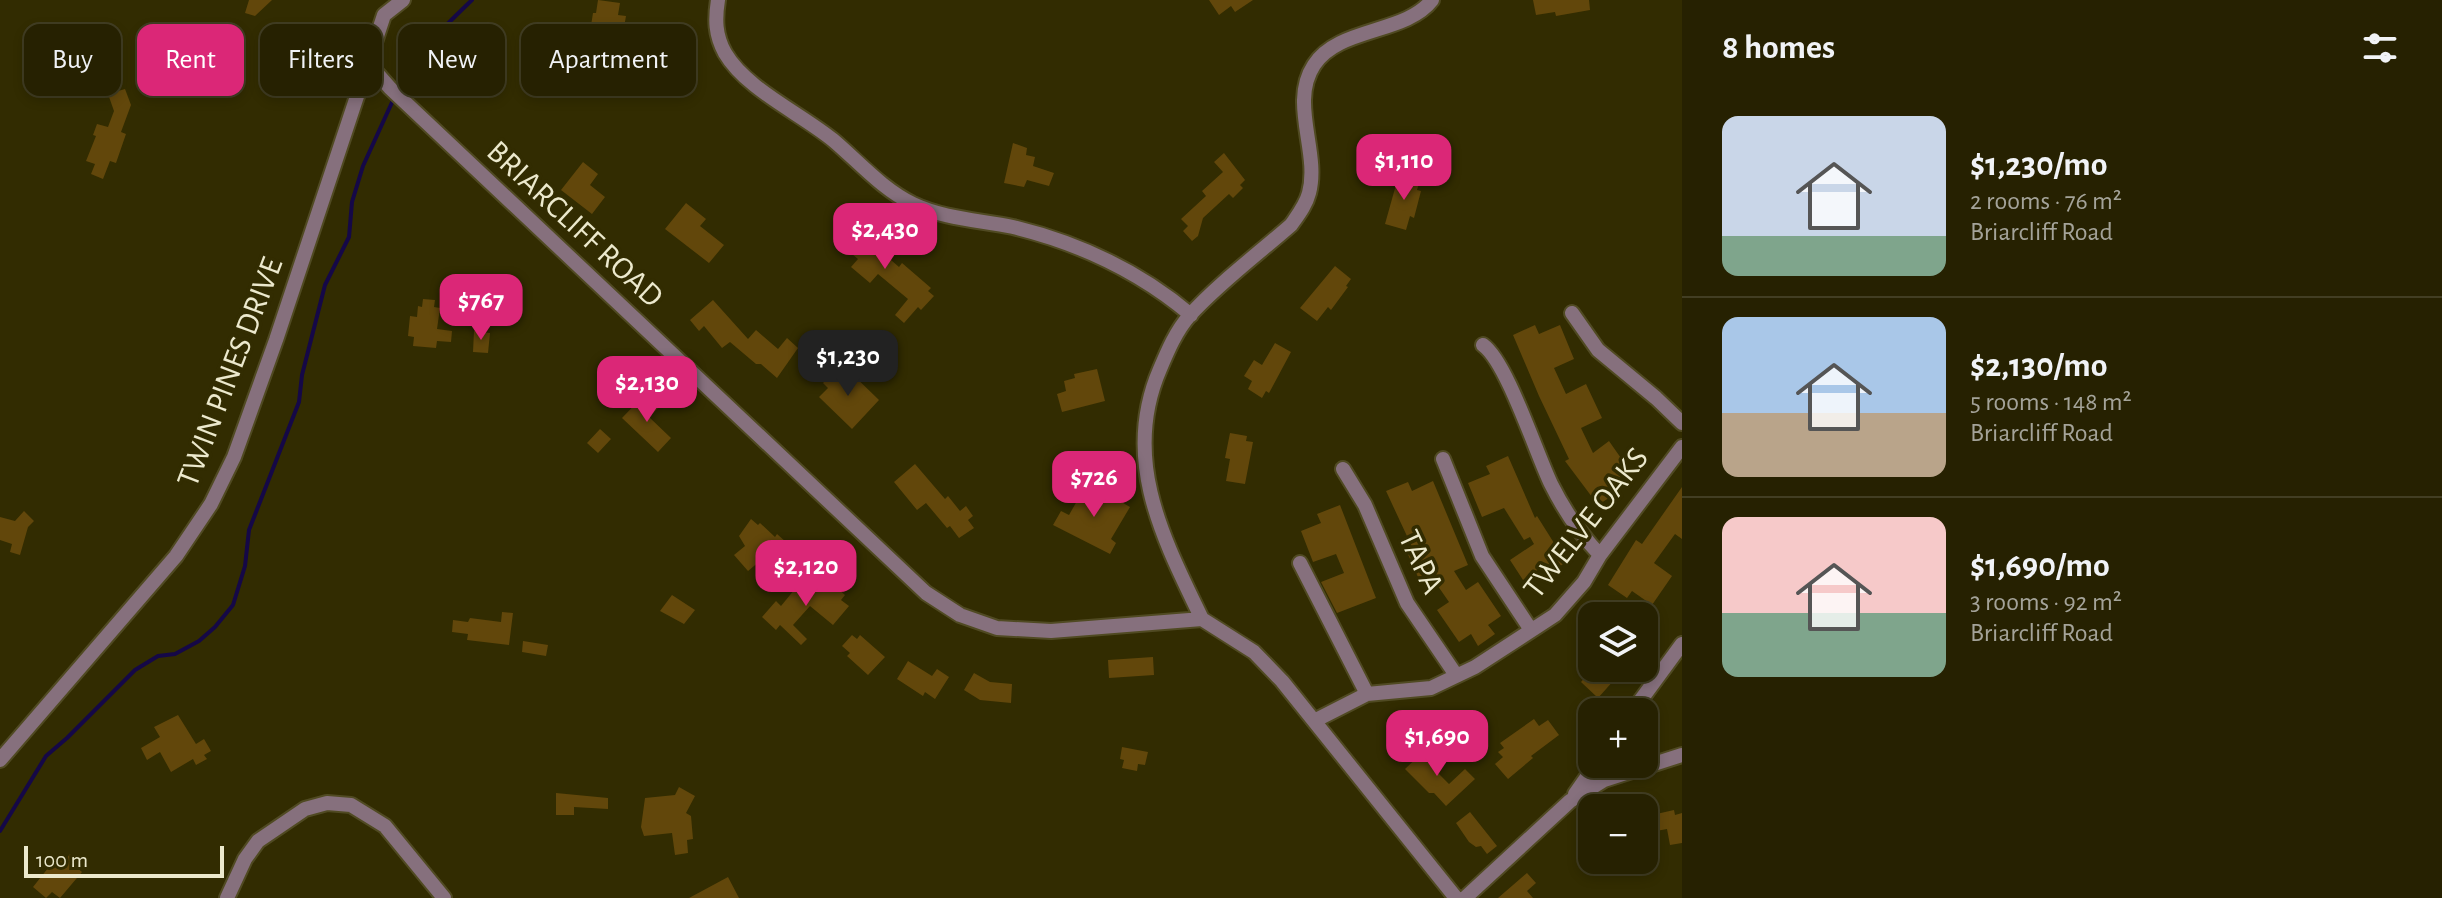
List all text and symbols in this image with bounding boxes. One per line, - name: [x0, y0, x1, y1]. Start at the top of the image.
- chip: Buy: [24, 24, 121, 96]
- chip: Rent: [137, 24, 244, 96]
- chip: Filters: [260, 24, 382, 96]
- chip: New: [398, 24, 505, 96]
- chip: Apartment: [521, 24, 696, 96]
- icon: filters: [2358, 26, 2402, 70]
- text: 8 homes: [1722, 31, 1835, 65]
- pin: $1,110: [1339, 134, 1469, 202]
- street label: BRIARCLIFF ROAD: [481, 135, 669, 313]
- text: $1,110: [1374, 147, 1434, 173]
- icon: home: [1786, 148, 1882, 244]
- text: $1,230/mo: [1970, 148, 2108, 182]
- text: 2 rooms · 76 m²: [1970, 188, 2122, 214]
- pin: $2,430: [820, 203, 950, 271]
- text: $2,430: [851, 216, 919, 242]
- text: Briarcliff Road: [1970, 219, 2113, 245]
- street label: TWIN PINES DRIVE: [172, 253, 288, 491]
- pin: $767: [434, 274, 528, 342]
- text: $767: [458, 287, 504, 313]
- pin: $1,230: [783, 330, 913, 398]
- text: $1,230: [816, 343, 880, 369]
- icon: home: [1786, 349, 1882, 445]
- text: $2,130/mo: [1970, 349, 2108, 383]
- pin: $2,130: [582, 356, 712, 424]
- text: $2,130: [615, 369, 679, 395]
- text: 5 rooms · 148 m²: [1970, 389, 2132, 415]
- text: Briarcliff Road: [1970, 420, 2113, 446]
- street label: TWELVE OAKS: [1518, 442, 1654, 604]
- pin: $726: [1047, 451, 1141, 519]
- text: $726: [1070, 464, 1118, 490]
- street label: TAPA: [1393, 525, 1449, 599]
- pin: $2,120: [741, 540, 871, 608]
- icon: home: [1786, 549, 1882, 645]
- text: $1,690/mo: [1970, 549, 2110, 583]
- text: $2,120: [773, 553, 839, 579]
- text: 3 rooms · 92 m²: [1970, 589, 2122, 615]
- map controls: [1578, 602, 1658, 874]
- button: layers: [1578, 602, 1658, 682]
- text: Briarcliff Road: [1970, 620, 2113, 646]
- button: +: [1578, 698, 1658, 778]
- pin: $1,690: [1372, 710, 1502, 778]
- text: $1,690: [1404, 723, 1470, 749]
- button: −: [1578, 794, 1658, 874]
- scale bar: [24, 842, 224, 878]
- text: 100 m: [36, 849, 88, 871]

